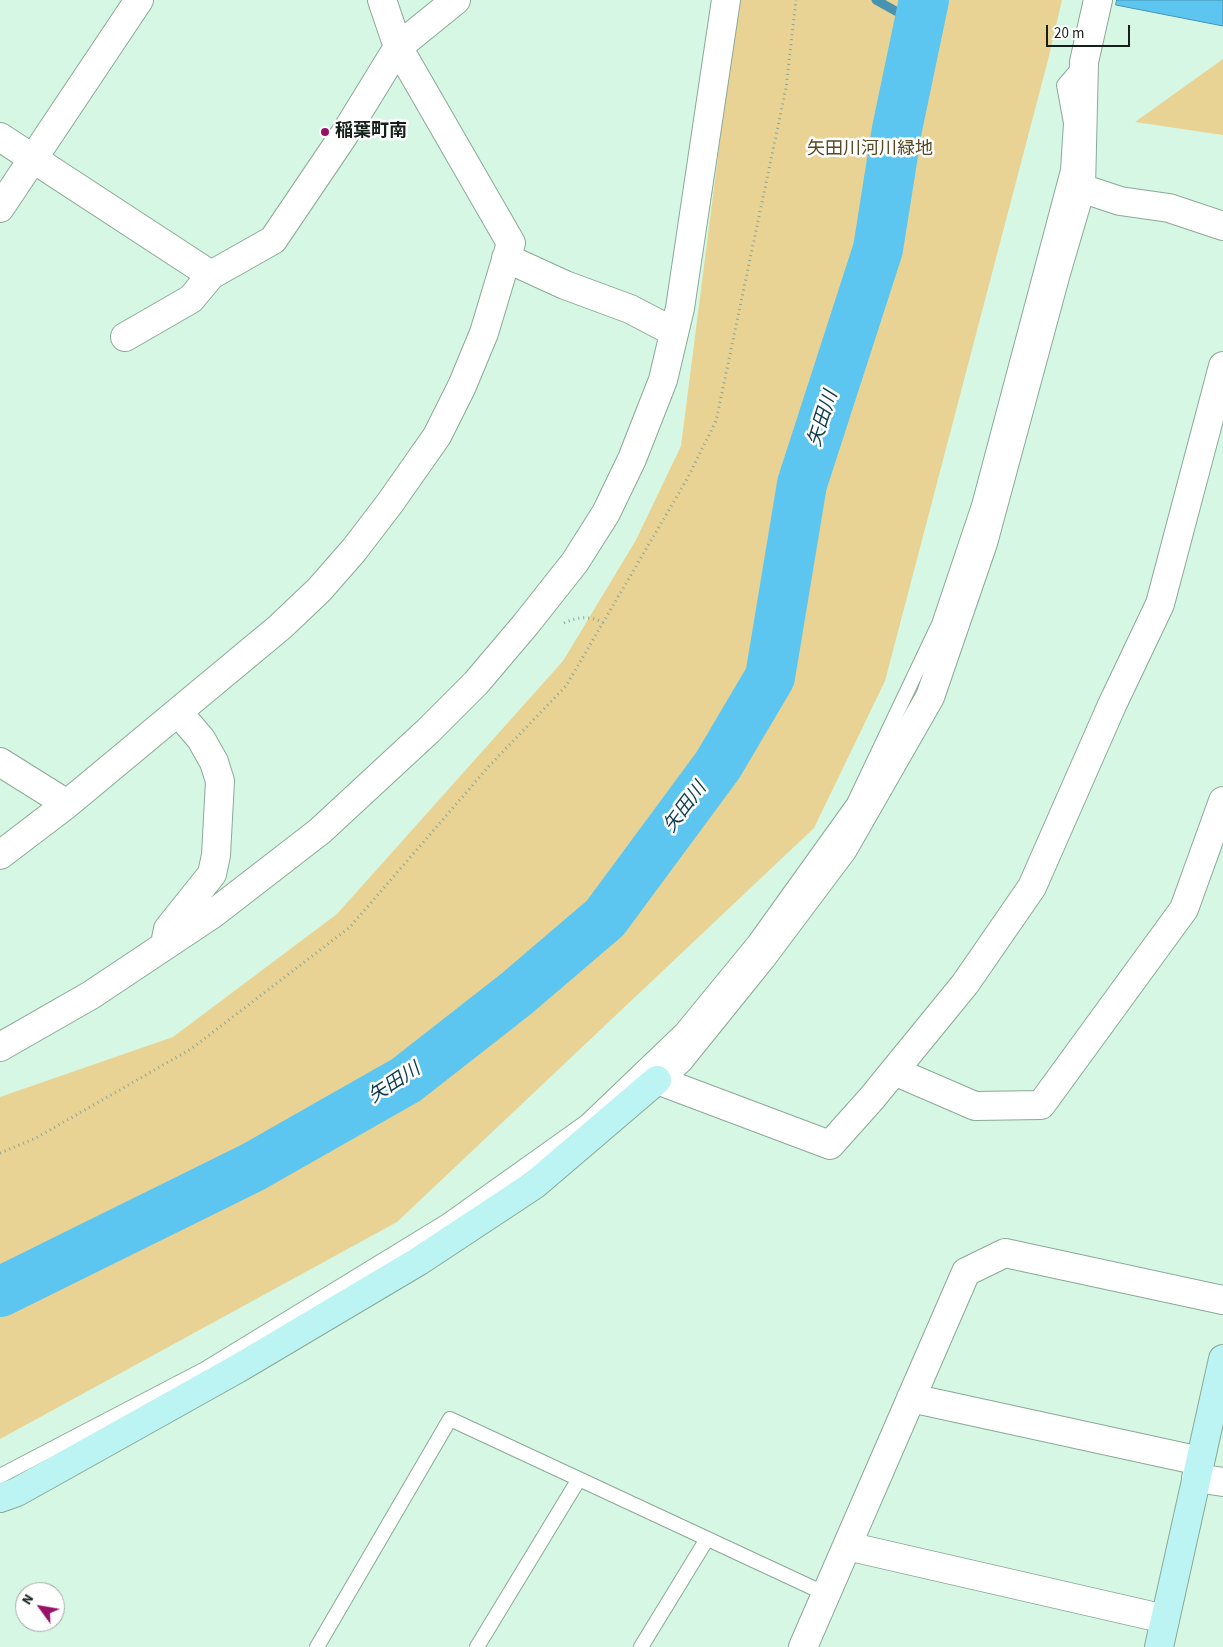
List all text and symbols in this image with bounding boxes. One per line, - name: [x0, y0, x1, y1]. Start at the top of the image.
- scale bar: [1048, 15, 1132, 47]
- text: 20 m: [1054, 23, 1084, 44]
- place label: 稲葉町南: [335, 121, 407, 143]
- marker: 稲葉町南: [319, 126, 331, 138]
- park label: 矢田川河川緑地: [807, 139, 933, 161]
- water label: 矢田川: [804, 388, 844, 450]
- water label: 矢田川: [660, 778, 712, 838]
- water label: 矢田川: [365, 1059, 425, 1109]
- north arrow: [15, 1582, 65, 1632]
- text: N: [17, 1590, 39, 1609]

